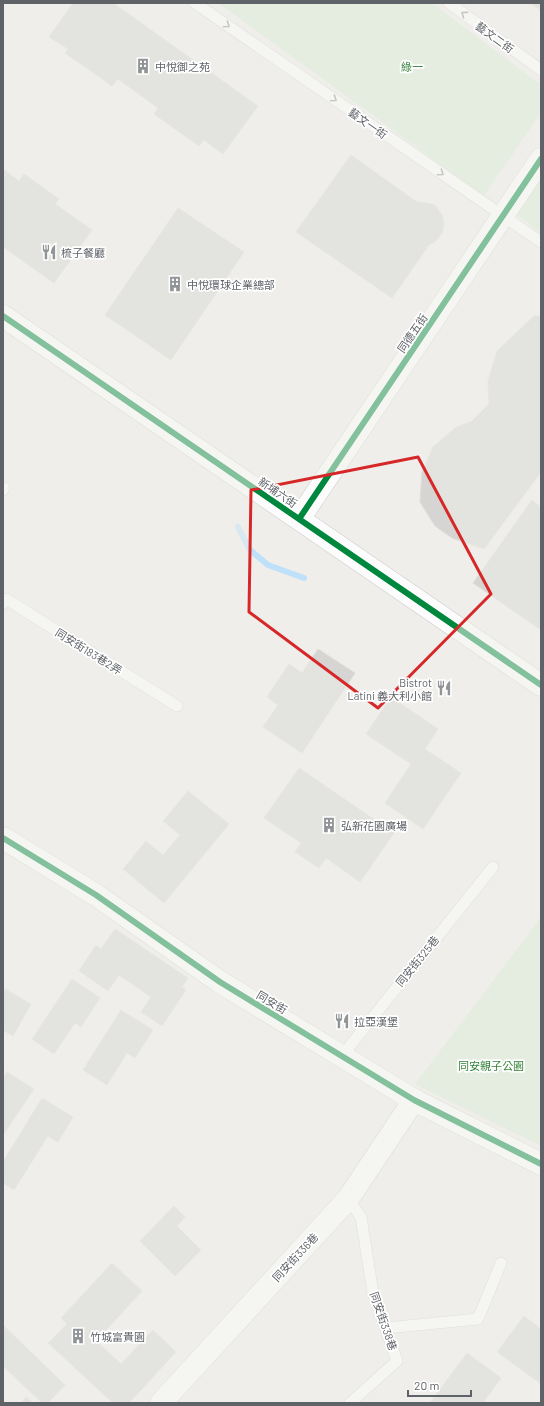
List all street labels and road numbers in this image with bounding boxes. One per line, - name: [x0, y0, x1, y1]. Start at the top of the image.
- street label: 藝文二街: [473, 19, 517, 55]
- street label: 藝文一街: [346, 105, 390, 141]
- street label: 同德五街: [394, 311, 430, 355]
- street label: 新埔六街: [256, 474, 300, 510]
- street label: 同安街183巷2弄: [53, 625, 125, 677]
- street label: 同安街325巷: [393, 933, 441, 989]
- street label: 同安街: [255, 988, 289, 1016]
- street label: 同安街336巷: [269, 1230, 321, 1284]
- street label: 同安街338巷: [368, 1290, 400, 1352]

